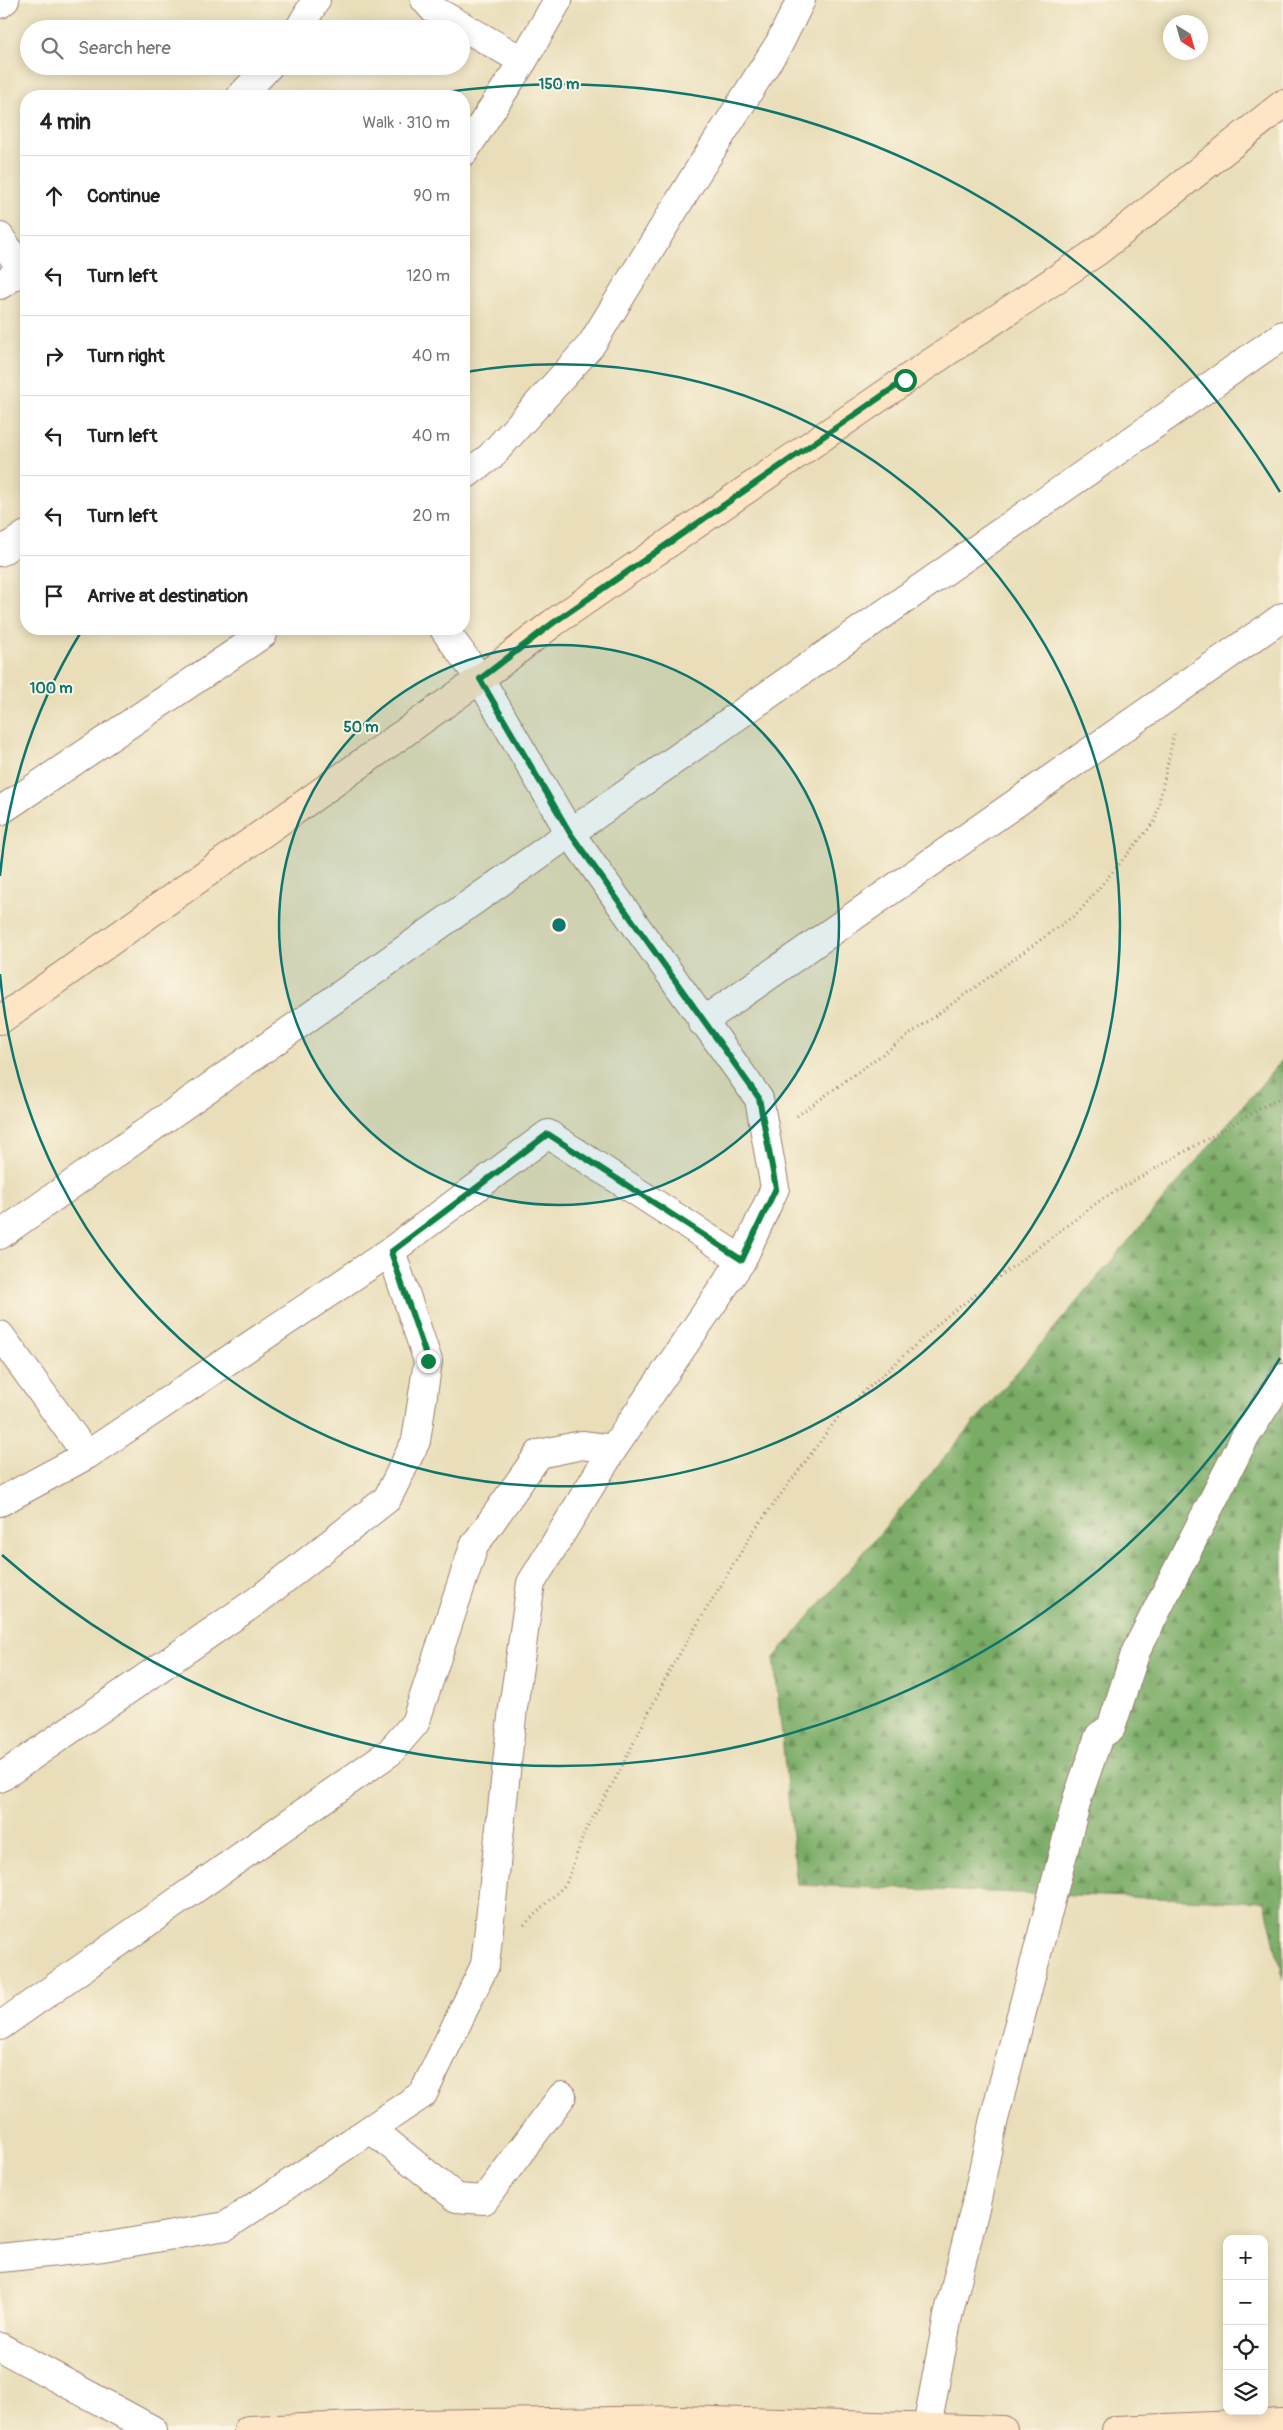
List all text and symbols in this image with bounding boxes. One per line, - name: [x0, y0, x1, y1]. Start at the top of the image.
- north arrow: [1163, 15, 1208, 60]
- search box: [20, 20, 470, 75]
- icon: search: [38, 34, 66, 62]
- text: Search here: [78, 36, 171, 60]
- text: 150 m: [539, 75, 579, 94]
- text: 4 min: [40, 109, 91, 136]
- text: Walk · 310 m: [363, 113, 450, 133]
- icon: ahead: [40, 182, 68, 210]
- text: Continue: [87, 184, 160, 208]
- text: 90 m: [413, 186, 450, 206]
- icon: left: [40, 262, 68, 290]
- text: Turn left: [87, 264, 157, 288]
- text: 120 m: [406, 266, 450, 286]
- icon: right: [40, 342, 68, 370]
- text: Turn right: [87, 344, 165, 368]
- text: 40 m: [412, 346, 450, 366]
- route start: [894, 369, 917, 392]
- icon: left: [40, 422, 68, 450]
- text: Turn left: [87, 424, 157, 448]
- text: 40 m: [412, 426, 450, 446]
- icon: left: [40, 502, 68, 530]
- text: Turn left: [87, 504, 157, 528]
- text: 20 m: [412, 506, 450, 526]
- icon: arrive: [40, 582, 68, 610]
- text: Arrive at destination: [87, 584, 248, 608]
- text: 100 m: [30, 679, 72, 698]
- text: 50 m: [344, 718, 378, 737]
- centre of rings: [550, 916, 568, 934]
- route end: [417, 1350, 440, 1373]
- map controls: [1223, 2235, 1268, 2415]
- button: +: [1223, 2235, 1268, 2280]
- button: −: [1223, 2280, 1268, 2325]
- button: locate: [1223, 2325, 1268, 2370]
- button: layers: [1223, 2370, 1268, 2415]

